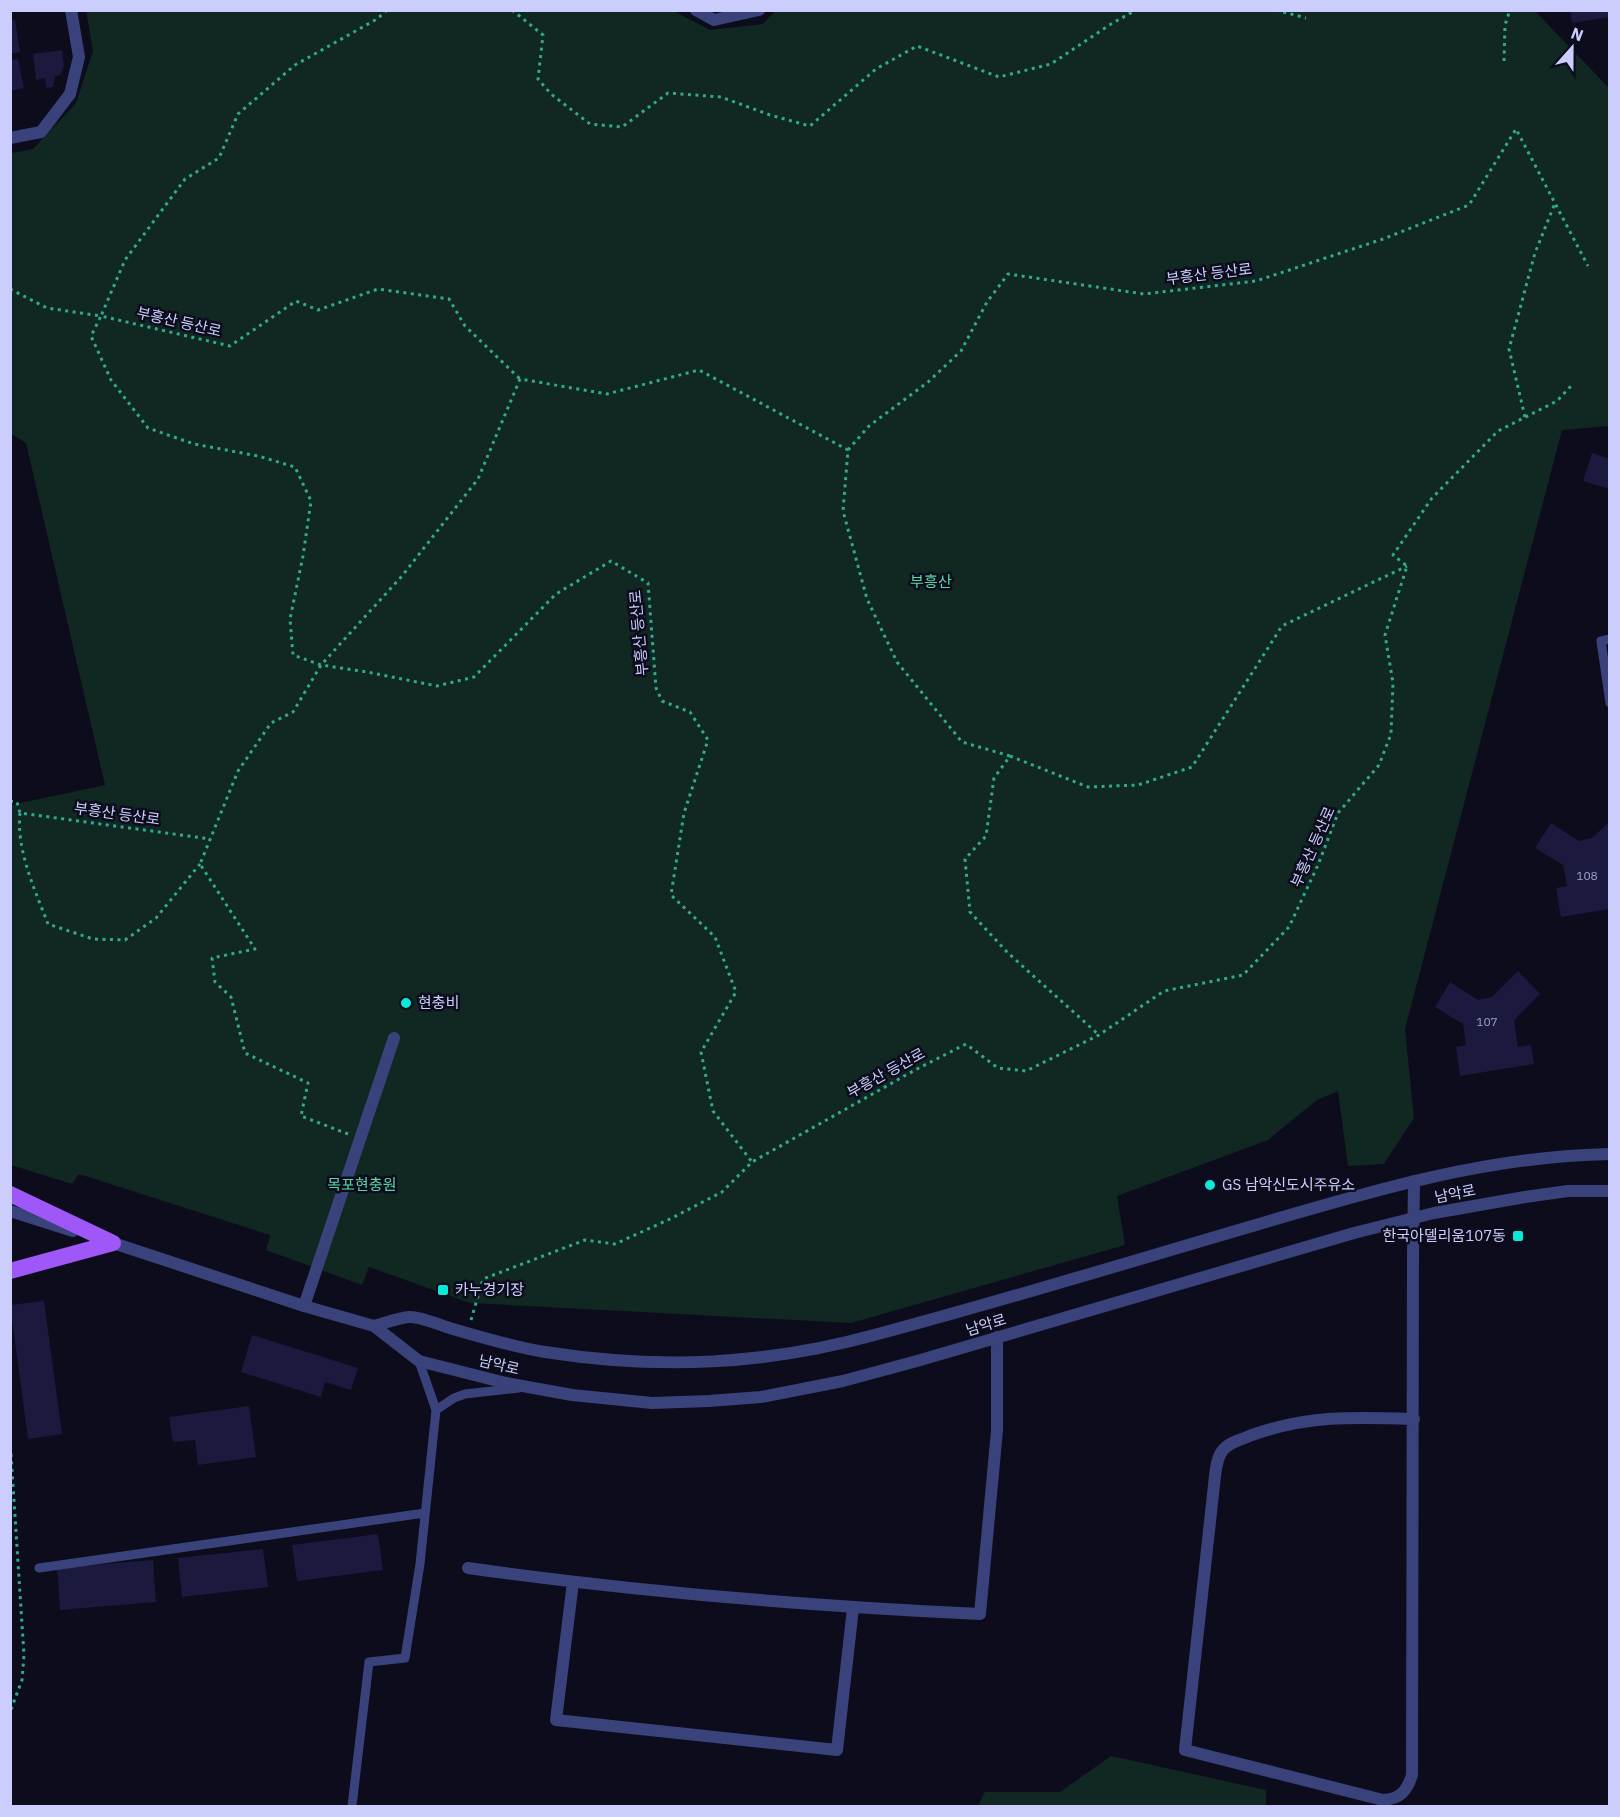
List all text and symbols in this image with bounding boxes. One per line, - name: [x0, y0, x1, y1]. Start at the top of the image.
- north arrow: [1542, 18, 1602, 78]
- text: N: [1568, 23, 1586, 45]
- street label: 부흥산 등산로: [1165, 259, 1253, 288]
- street label: 부흥산 등산로: [135, 303, 223, 340]
- park label: 부흥산: [910, 572, 952, 591]
- street label: 부흥산 등산로: [625, 589, 652, 677]
- street label: 부흥산 등산로: [73, 798, 161, 829]
- street label: 부흥산 등산로: [1286, 803, 1339, 890]
- house number: 108: [1576, 868, 1598, 883]
- place label: 현충비: [418, 993, 459, 1012]
- marker: 현충비: [399, 996, 413, 1010]
- house number: 107: [1476, 1014, 1498, 1029]
- street label: 부흥산 등산로: [843, 1043, 928, 1102]
- park label: 목포현충원: [327, 1175, 397, 1194]
- place label: GS 남악신도시주유소: [1222, 1175, 1355, 1194]
- marker: GS 남악신도시주유소: [1203, 1178, 1217, 1192]
- street label: 남악로: [1433, 1180, 1477, 1207]
- place label: 한국아델리움107동: [1382, 1226, 1506, 1245]
- marker: 한국아델리움107동: [1511, 1229, 1525, 1243]
- place label: 카누경기장: [455, 1280, 524, 1299]
- marker: 카누경기장: [436, 1283, 450, 1297]
- street label: 남악로: [963, 1309, 1008, 1340]
- street label: 남악로: [477, 1351, 521, 1378]

